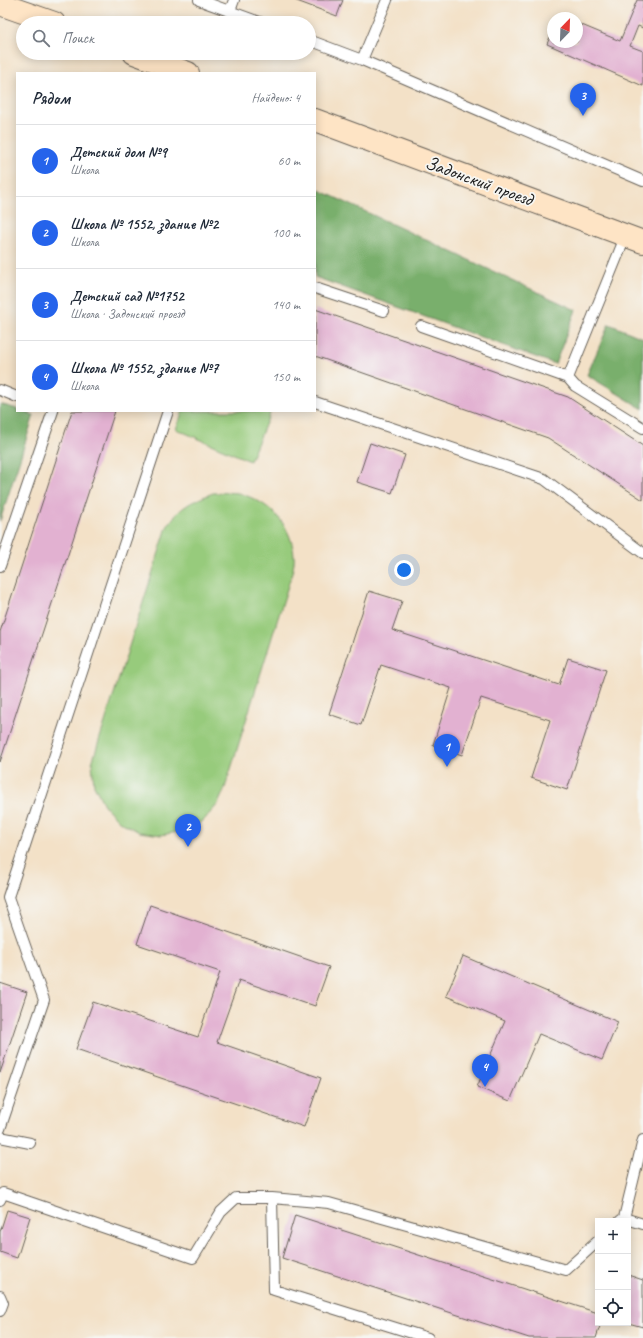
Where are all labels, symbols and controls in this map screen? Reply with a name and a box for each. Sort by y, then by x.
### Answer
north arrow [547,12,583,48]
search box [16,16,316,60]
icon: search [30,27,52,49]
text: Поиск [62,29,94,48]
pin: 3 [570,83,596,116]
text: Рядом [32,88,70,109]
text: Найдено: 4 [252,90,300,106]
text: Детский дом №9 [70,143,167,162]
street label: Задонский проезд [422,150,538,212]
text: 1 [42,153,48,169]
text: 60 m [278,153,300,169]
text: Школа [70,162,99,178]
text: Школа № 1552, здание №2 [70,215,218,234]
text: 2 [42,225,48,241]
text: 100 m [272,225,300,241]
text: Школа [70,234,99,250]
text: Детский сад №1752 [70,287,184,306]
text: 3 [42,297,48,313]
text: 140 m [272,297,300,313]
text: Школа · Задонский проезд [70,306,184,322]
text: Школа № 1552, здание №7 [70,359,218,378]
text: 4 [42,369,48,385]
text: 150 m [272,369,300,385]
text: Школа [70,378,99,394]
your location [394,560,414,580]
pin: 1 [434,734,460,767]
pin: 2 [175,814,201,847]
pin: 4 [472,1054,498,1087]
map controls [595,1218,631,1326]
button: + [595,1218,631,1254]
button: − [595,1254,631,1290]
button: locate [595,1290,631,1326]

